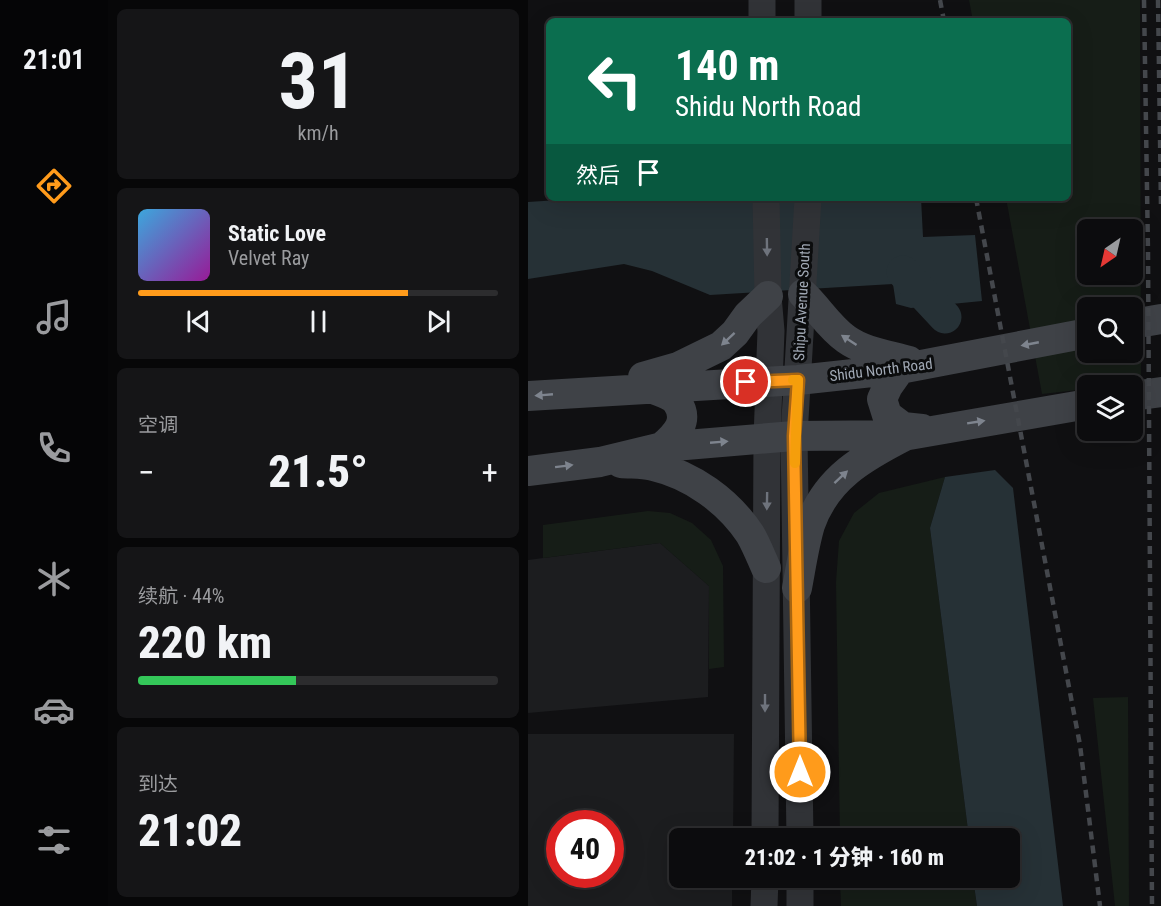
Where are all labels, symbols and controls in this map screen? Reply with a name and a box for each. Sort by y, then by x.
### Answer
text: 31 [279,36,357,127]
text: 140 m [675,41,780,90]
icon: left [576,42,654,120]
text: 21:01 [23,44,85,76]
text: Shidu North Road [675,91,861,123]
text: km/h [297,121,339,145]
icon: arrive [632,156,665,189]
text: 然后 [576,163,620,188]
icon: directions [33,165,75,207]
north arrow [1077,219,1143,285]
map controls [1077,219,1143,441]
text: Static Love [228,221,326,246]
one-way arrow [762,238,772,257]
street label: Shipu Avenue South [790,243,814,361]
text: Velvet Ray [228,246,309,270]
icon: music [33,296,75,338]
button: search [1077,297,1143,363]
icon: previous [182,305,215,338]
icon: pause [302,305,335,338]
icon: next [422,305,455,338]
one-way arrow [721,332,736,346]
one-way arrow [841,334,857,345]
one-way arrow [1020,340,1039,349]
street label: Shidu North Road [828,355,934,385]
pin [720,356,771,407]
icon: arrive [729,365,762,398]
button: layers [1077,375,1143,441]
one-way arrow [535,390,554,400]
text: 空调 [138,413,178,437]
one-way arrow [966,418,985,427]
icon: phone [33,427,75,469]
one-way arrow [710,437,729,447]
text: 21.5° [268,445,368,498]
text: − [138,453,155,492]
text: + [482,453,498,492]
one-way arrow [554,462,573,471]
one-way arrow [833,471,847,485]
one-way arrow [762,492,771,511]
icon: climate [33,558,75,600]
text: 续航 · 44% [138,584,224,608]
text: 220 km [138,616,272,669]
icon: car [33,689,75,731]
one-way arrow [760,693,770,712]
position arrow [768,740,832,804]
text: 到达 [138,772,178,796]
text: 21:02 [138,804,242,857]
speed limit sign: 40 [546,810,624,888]
icon: filters [33,819,75,861]
text: 21:02 · 1 分钟 · 160 m [745,845,944,870]

